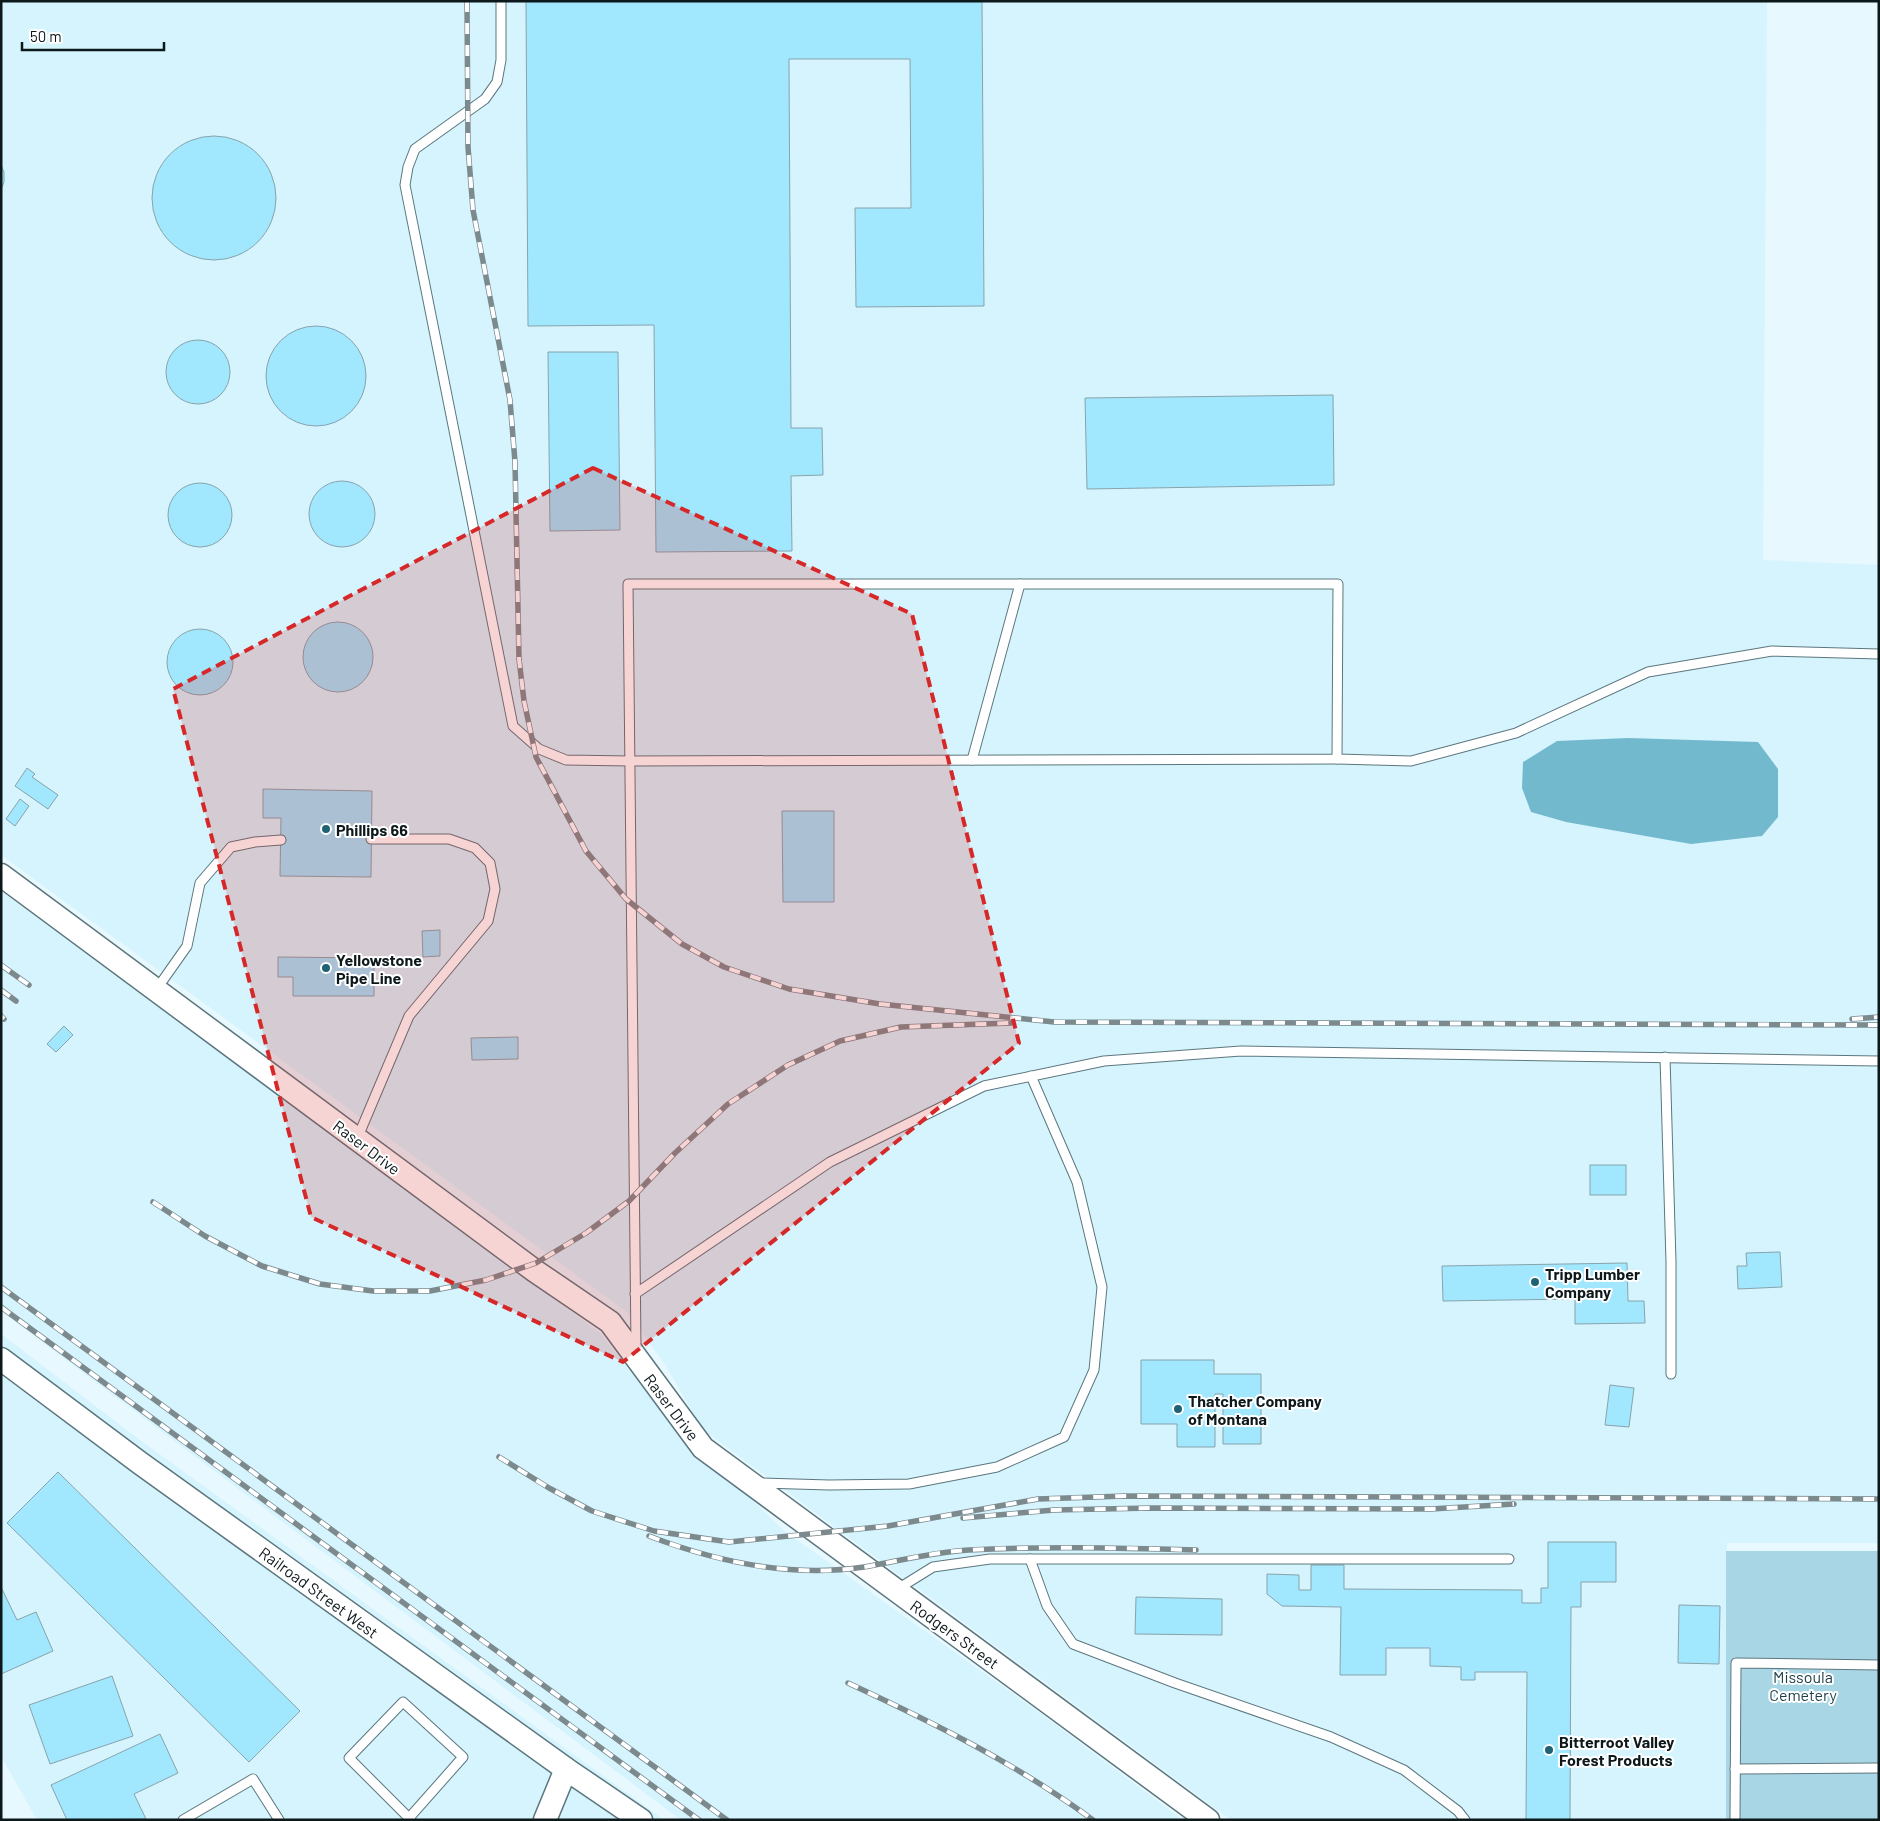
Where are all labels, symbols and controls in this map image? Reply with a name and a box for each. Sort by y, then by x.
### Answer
scale bar [22,20,165,52]
text: 50 m [30,27,62,45]
place label: Phillips 66 [336,820,408,839]
marker: Phillips 66 [320,823,332,835]
place label: Yellowstone Pipe Line [336,950,422,987]
marker: Yellowstone Pipe Line [320,962,332,974]
street label: Raser Drive [330,1116,404,1178]
place label: Tripp Lumber Company [1545,1264,1640,1301]
marker: Tripp Lumber Company [1529,1276,1541,1288]
street label: Raser Drive [641,1370,703,1444]
place label: Thatcher Company of Montana [1188,1391,1322,1428]
marker: Thatcher Company of Montana [1172,1403,1184,1415]
street label: Railroad Street West [256,1542,382,1642]
street label: Rodgers Street [907,1596,1003,1672]
park label: Missoula Cemetery [1769,1667,1837,1704]
place label: Bitterroot Valley Forest Products [1559,1732,1674,1769]
marker: Bitterroot Valley Forest Products [1543,1744,1555,1756]

